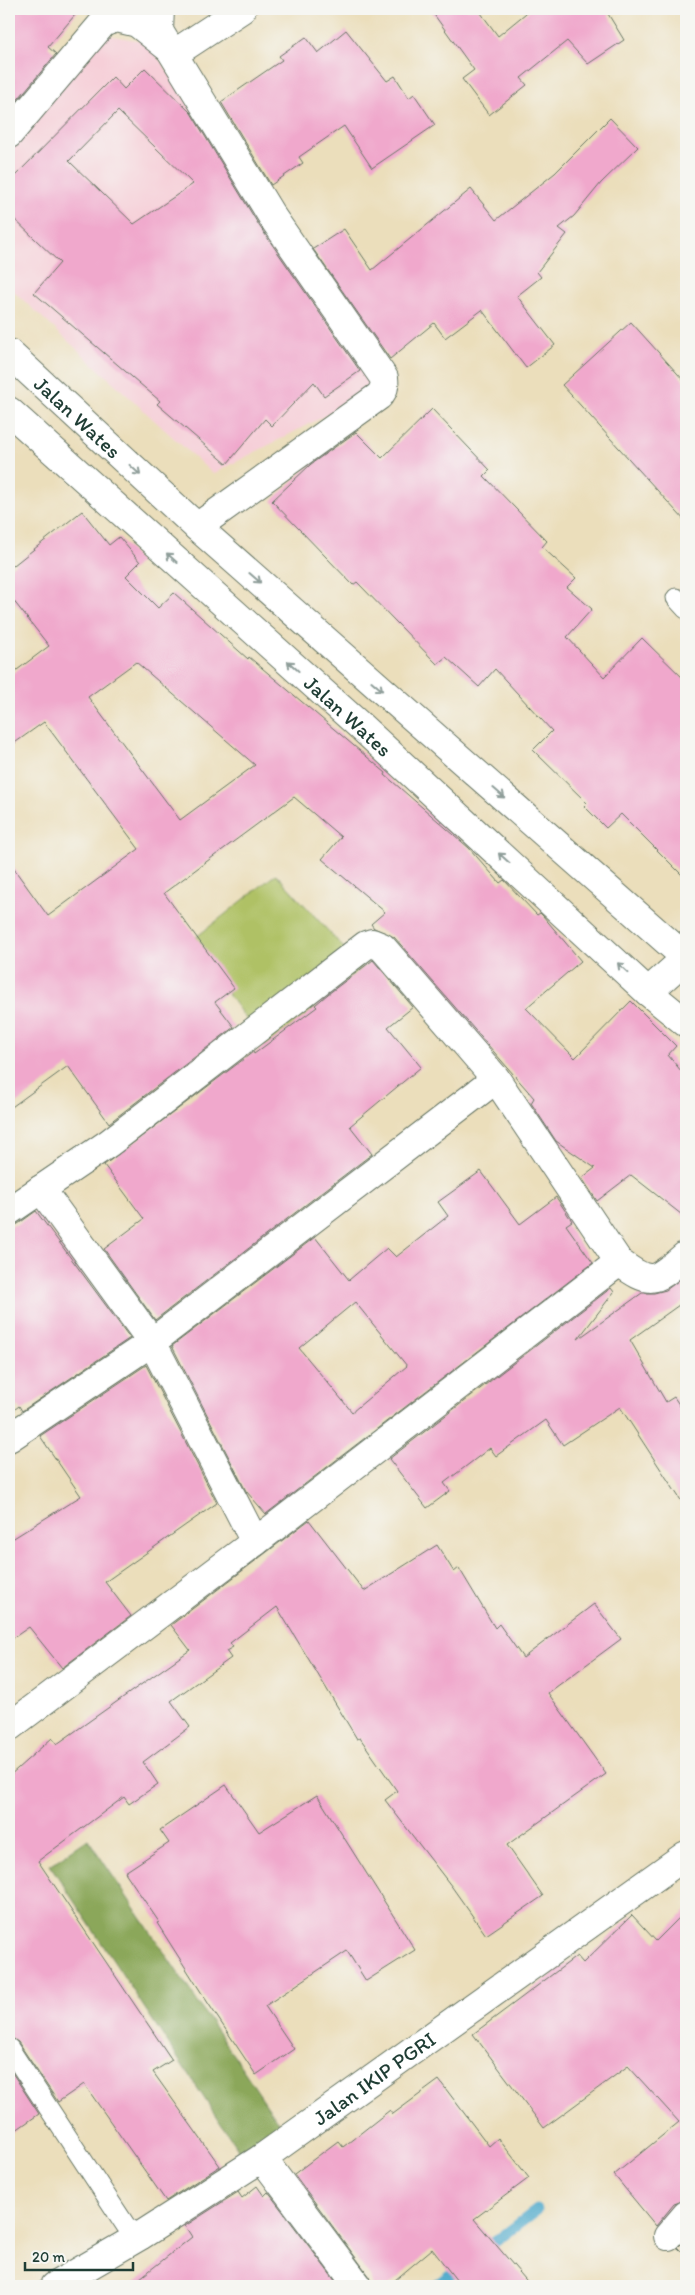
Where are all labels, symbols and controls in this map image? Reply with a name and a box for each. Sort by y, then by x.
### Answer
street label: Jalan Wates [29,371,127,463]
one-way arrow [128,464,141,475]
one-way arrow [165,552,178,564]
one-way arrow [249,573,262,584]
one-way arrow [286,660,299,672]
street label: Jalan Wates [299,670,397,762]
one-way arrow [371,680,384,691]
one-way arrow [493,787,506,799]
one-way arrow [497,852,510,864]
one-way arrow [617,962,630,974]
street label: Jalan IKIP PGRI [308,2026,440,2130]
scale bar [25,2240,132,2272]
text: 20 m [32,2248,66,2266]

